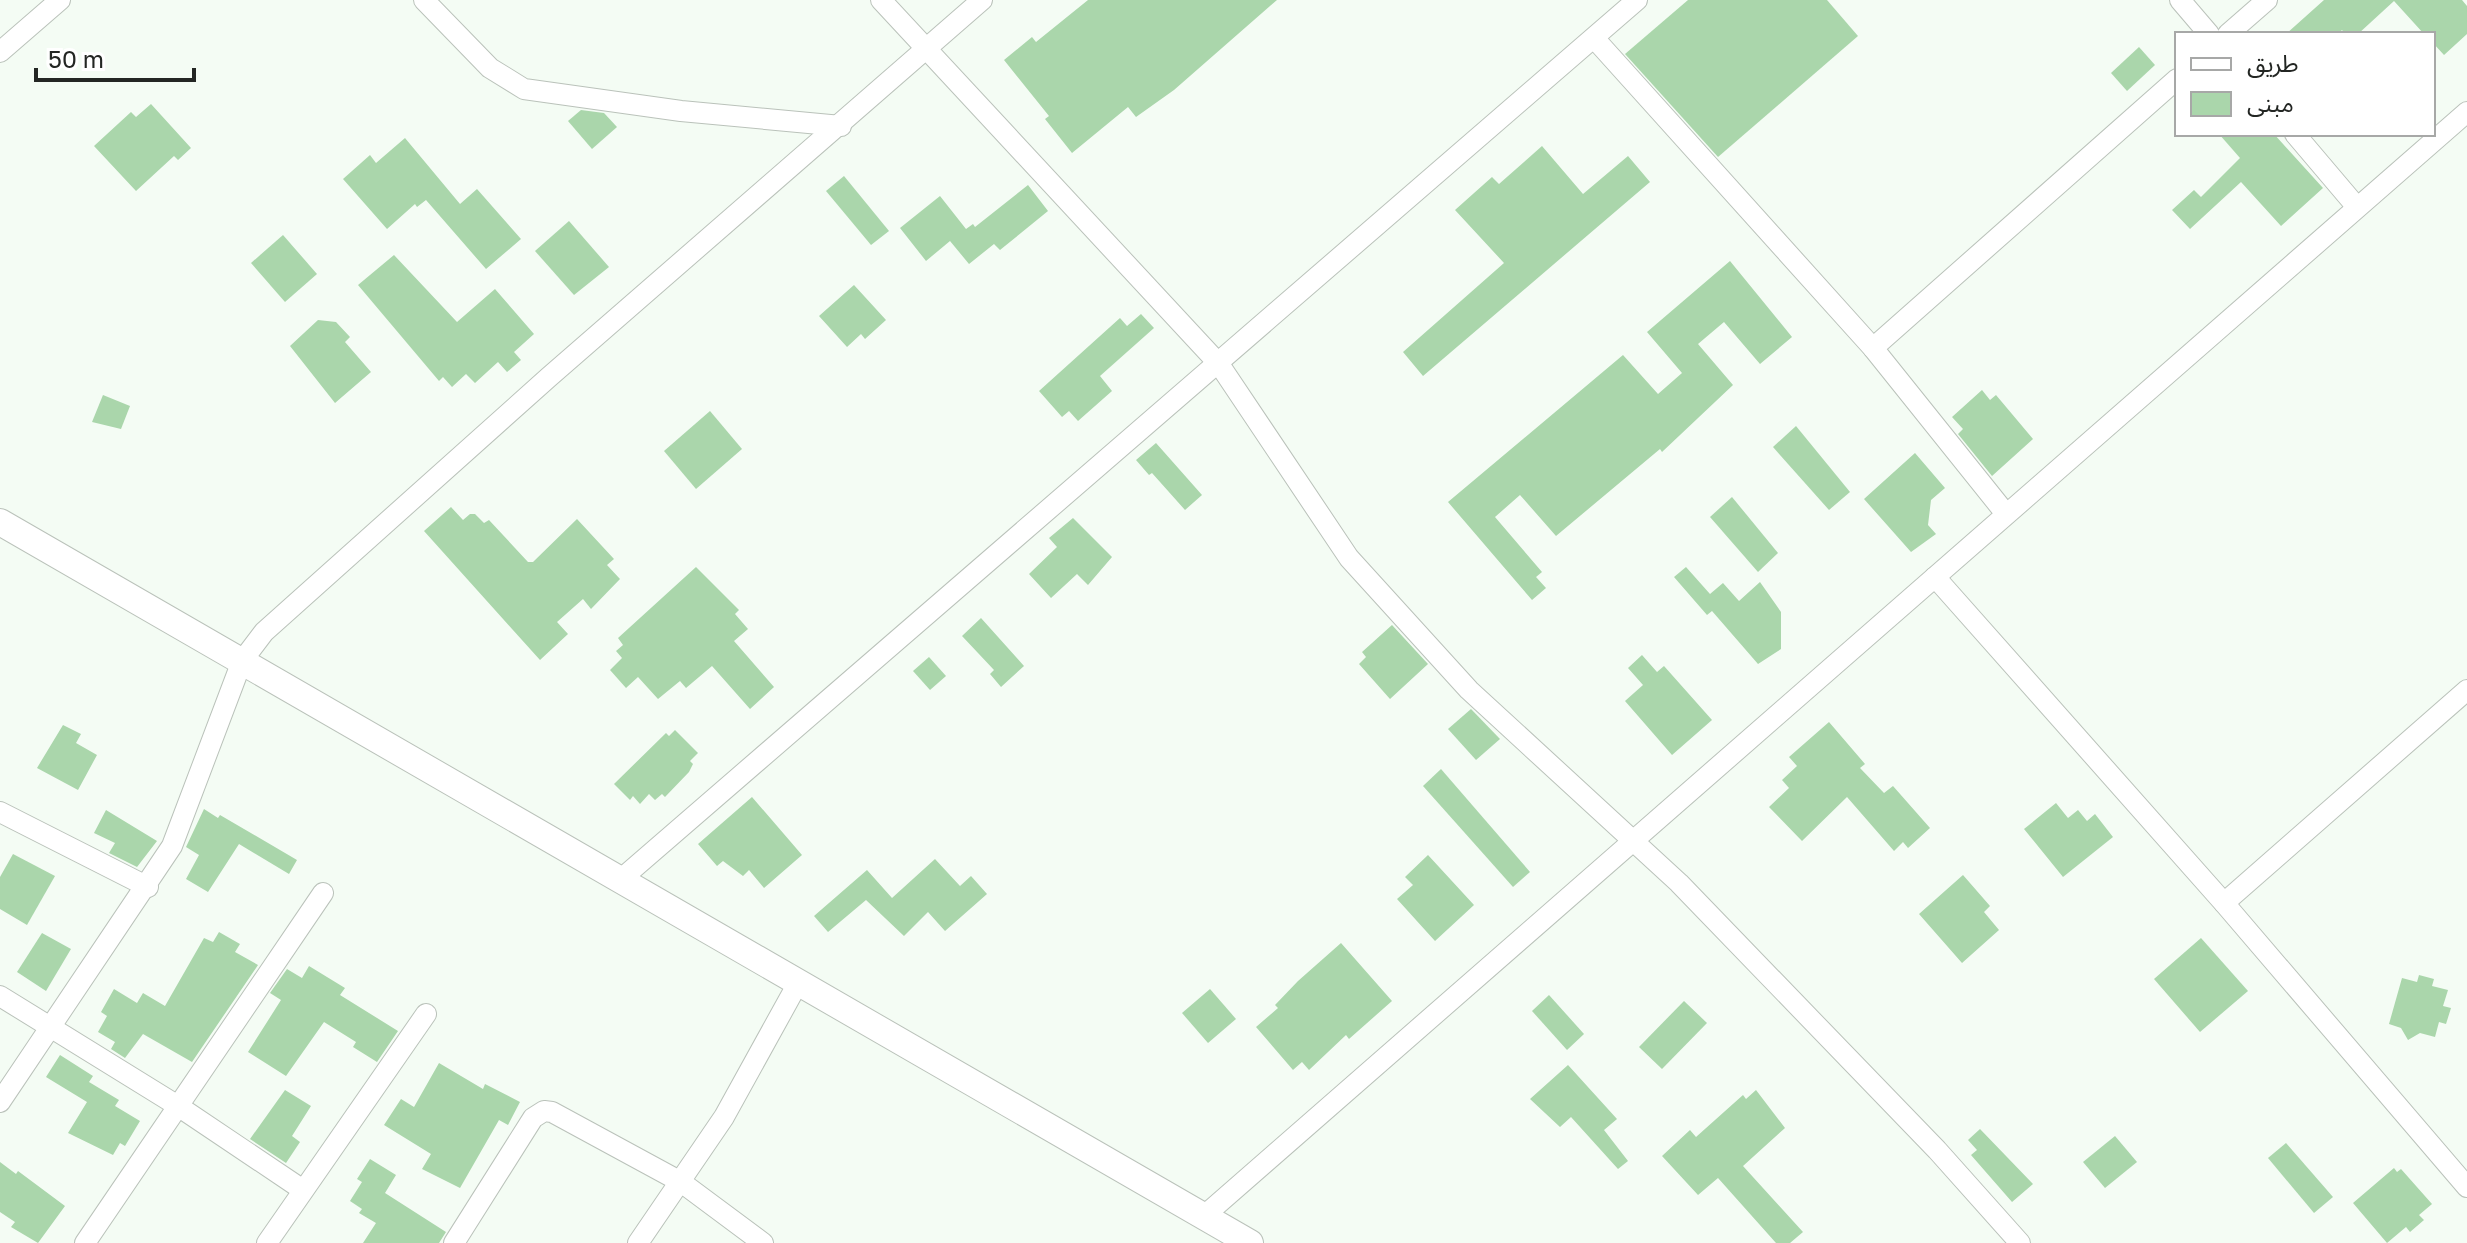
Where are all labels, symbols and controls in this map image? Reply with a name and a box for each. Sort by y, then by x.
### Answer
scale bar [36,32,194,82]
legend [2175,32,2435,136]
text: 50 m [48,44,104,73]
text: طريق [2247,48,2299,79]
text: مبنى [2247,88,2294,117]

